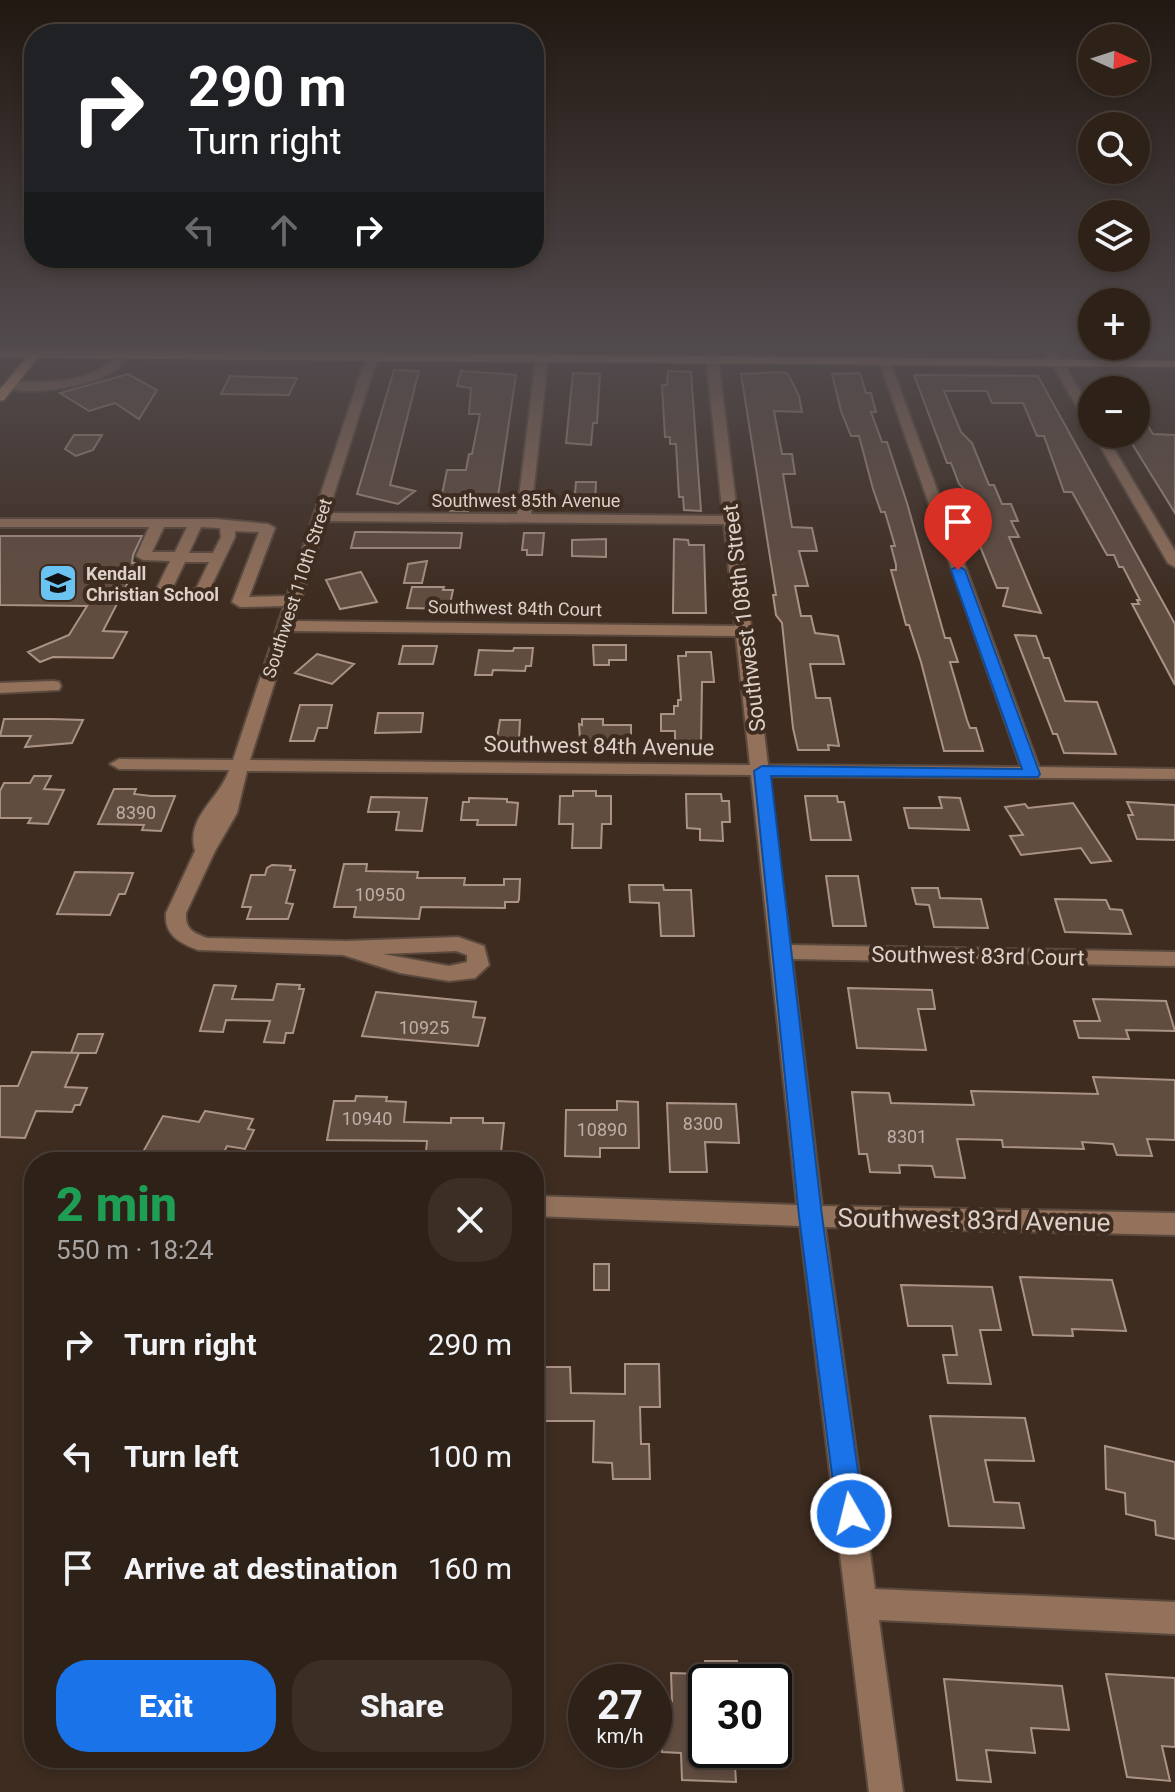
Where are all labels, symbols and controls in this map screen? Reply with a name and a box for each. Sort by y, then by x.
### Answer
north arrow [1078,24,1150,96]
map controls [1078,24,1150,448]
text: 290 m [188,54,347,120]
icon: right [56,56,160,160]
button: search [1078,112,1150,184]
text: Turn right [188,121,341,163]
button: layers [1078,200,1150,272]
icon: left [178,208,222,252]
icon: ahead [262,208,306,252]
icon: right [346,208,390,252]
button: + [1078,288,1150,360]
button: − [1078,376,1150,448]
pin [924,488,992,570]
street label: Southwest 85th Avenue [432,490,620,511]
street label: Southwest 110th Street [258,495,336,680]
icon: arrive [936,500,980,544]
street label: Southwest 108th Street [718,503,770,733]
school or university icon: Kendall Christian School [37,562,79,604]
place label: Kendall Christian School [86,563,219,605]
street label: Southwest 84th Court [428,596,602,620]
street label: Southwest 84th Avenue [483,731,715,761]
house number: 8390 [116,802,156,823]
house number: 10950 [355,884,405,905]
street label: Southwest 83rd Court [871,942,1085,970]
house number: 10925 [399,1017,449,1038]
house number: 10940 [342,1108,392,1129]
house number: 8300 [683,1113,723,1134]
house number: 10890 [577,1119,627,1140]
house number: 8301 [887,1126,927,1147]
text: 2 min [56,1176,177,1233]
button: close [428,1178,512,1262]
street label: Southwest 83rd Avenue [837,1203,1111,1237]
text: 550 m · 18:24 [56,1235,214,1265]
icon: right [56,1322,100,1366]
text: Turn right [124,1327,257,1362]
text: 290 m [428,1327,512,1362]
icon: left [56,1434,100,1478]
text: Turn left [124,1439,239,1474]
text: 100 m [428,1439,512,1474]
position arrow [809,1472,893,1556]
icon: arrive [56,1546,100,1590]
text: Arrive at destination [124,1551,398,1586]
text: 160 m [428,1551,512,1586]
button: Exit [56,1660,276,1752]
button: Share [292,1660,512,1752]
speed limit sign: 30 [688,1664,792,1768]
text: 27 [597,1682,643,1729]
text: km/h [597,1724,643,1748]

